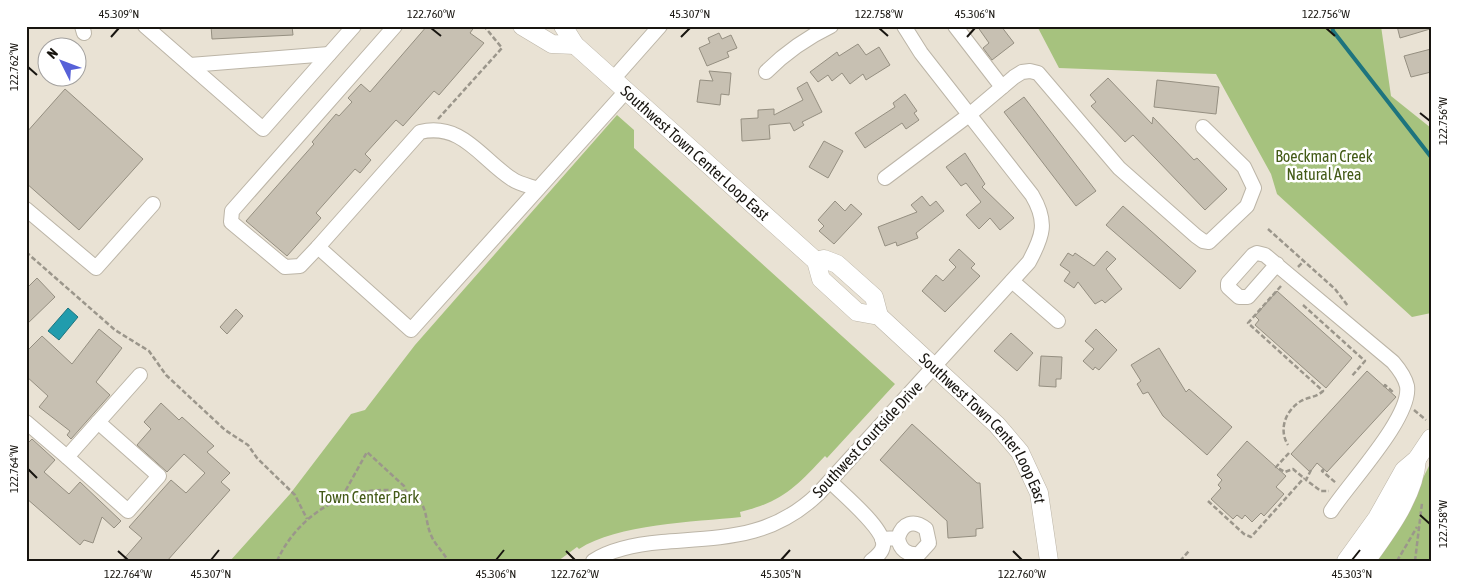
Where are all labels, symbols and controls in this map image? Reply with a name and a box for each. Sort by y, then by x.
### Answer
text: 45.309°N [99,7,139,21]
text: 122.760°W [407,7,455,21]
text: 45.307°N [670,7,710,21]
text: 122.758°W [855,7,903,21]
text: 45.306°N [955,7,995,21]
text: 122.756°W [1302,7,1350,21]
north arrow [38,38,88,88]
text: 122.762°W [7,43,21,91]
text: N [44,45,61,62]
street label: Southwest Town Center Loop East [617,82,773,224]
text: 122.756°W [1436,97,1450,145]
park label: Boeckman Creek Natural Area [1275,147,1373,183]
street label: Southwest Town Center Loop East [916,349,1049,505]
street label: Southwest Courtside Drive [808,377,926,501]
text: 122.764°W [7,445,21,493]
park label: Town Center Park [319,488,419,506]
text: 122.758°W [1436,500,1450,548]
text: 122.764°W [104,567,152,581]
text: 45.307°N [191,567,231,581]
text: 45.306°N [476,567,516,581]
text: 122.762°W [551,567,599,581]
text: 45.305°N [761,567,801,581]
text: 122.760°W [998,567,1046,581]
text: 45.303°N [1332,567,1372,581]

